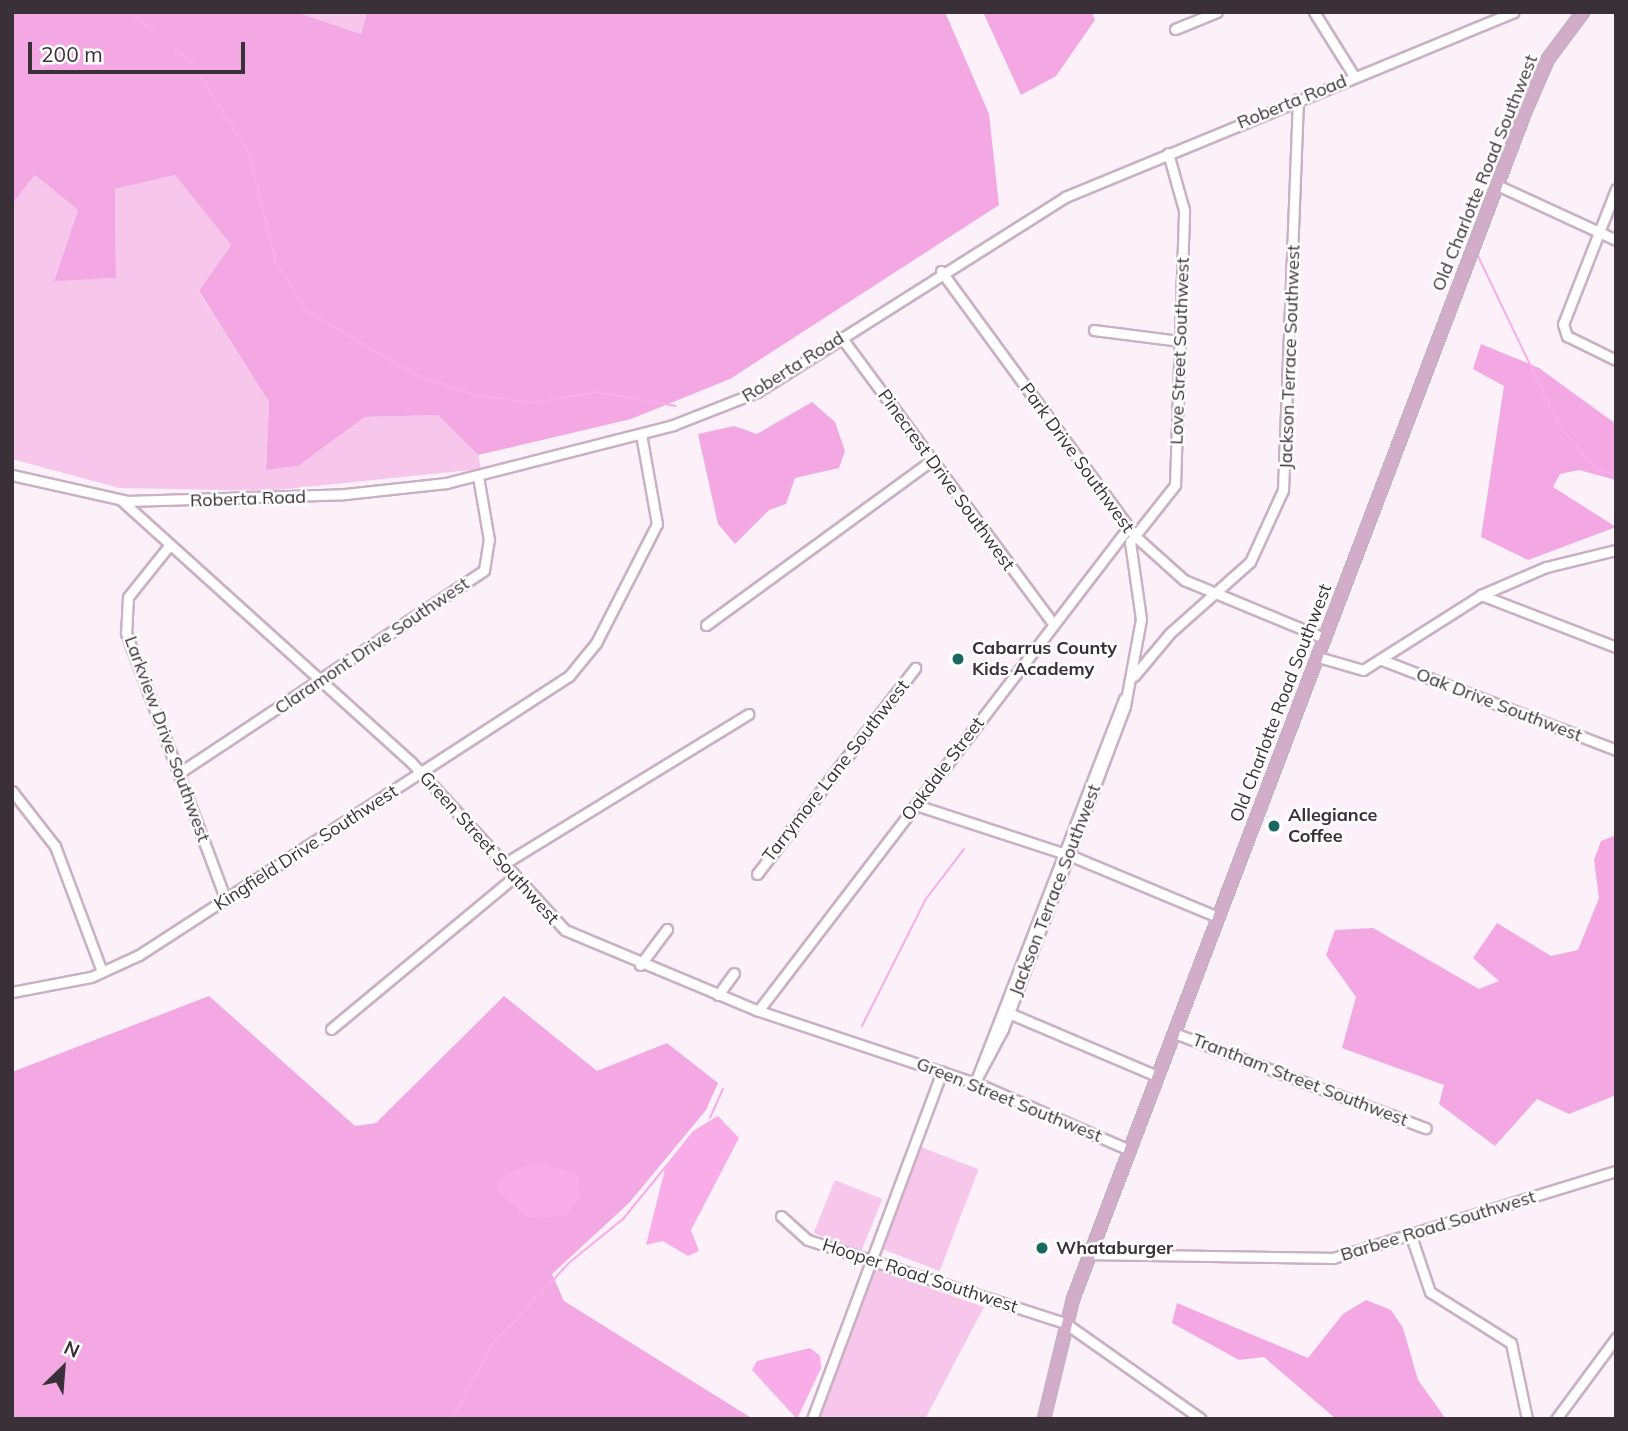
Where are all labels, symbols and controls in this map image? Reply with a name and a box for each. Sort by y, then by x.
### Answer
scale bar [32,28,248,72]
text: 200 m [41,41,103,67]
street label: Old Charlotte Road Southwest [1428,52,1542,294]
street label: Roberta Road [1234,70,1350,134]
street label: Jackson Terrace Southwest [1275,244,1305,470]
street label: Love Street Southwest [1166,257,1194,445]
street label: Roberta Road [738,327,848,407]
street label: Park Drive Southwest [1015,379,1139,537]
street label: Pinecrest Drive Southwest [873,385,1019,575]
street label: Roberta Road [190,486,306,512]
street label: Claramont Drive Southwest [271,573,473,719]
street label: Old Charlotte Road Southwest [1226,581,1336,825]
street label: Larkview Drive Southwest [120,633,214,845]
place label: Cabarrus County Kids Academy [972,638,1117,680]
marker: Cabarrus County Kids Academy [950,651,966,667]
street label: Oak Drive Southwest [1413,663,1585,747]
street label: Tarrymore Lane Southwest [758,676,914,866]
street label: Oakdale Street [897,713,989,825]
street label: Green Street Southwest [415,767,563,929]
street label: Kingfield Drive Southwest [210,781,402,915]
street label: Jackson Terrace Southwest [1005,781,1105,999]
place label: Allegiance Coffee [1288,805,1377,848]
marker: Allegiance Coffee [1266,818,1282,834]
street label: Trantham Street Southwest [1189,1029,1411,1131]
street label: Green Street Southwest [913,1053,1105,1147]
street label: Barbee Road Southwest [1338,1186,1538,1266]
street label: Hooper Road Southwest [820,1234,1020,1318]
place label: Whataburger [1056,1237,1173,1259]
marker: Whataburger [1034,1240,1050,1256]
north arrow [28,1333,98,1403]
text: N [60,1335,83,1363]

